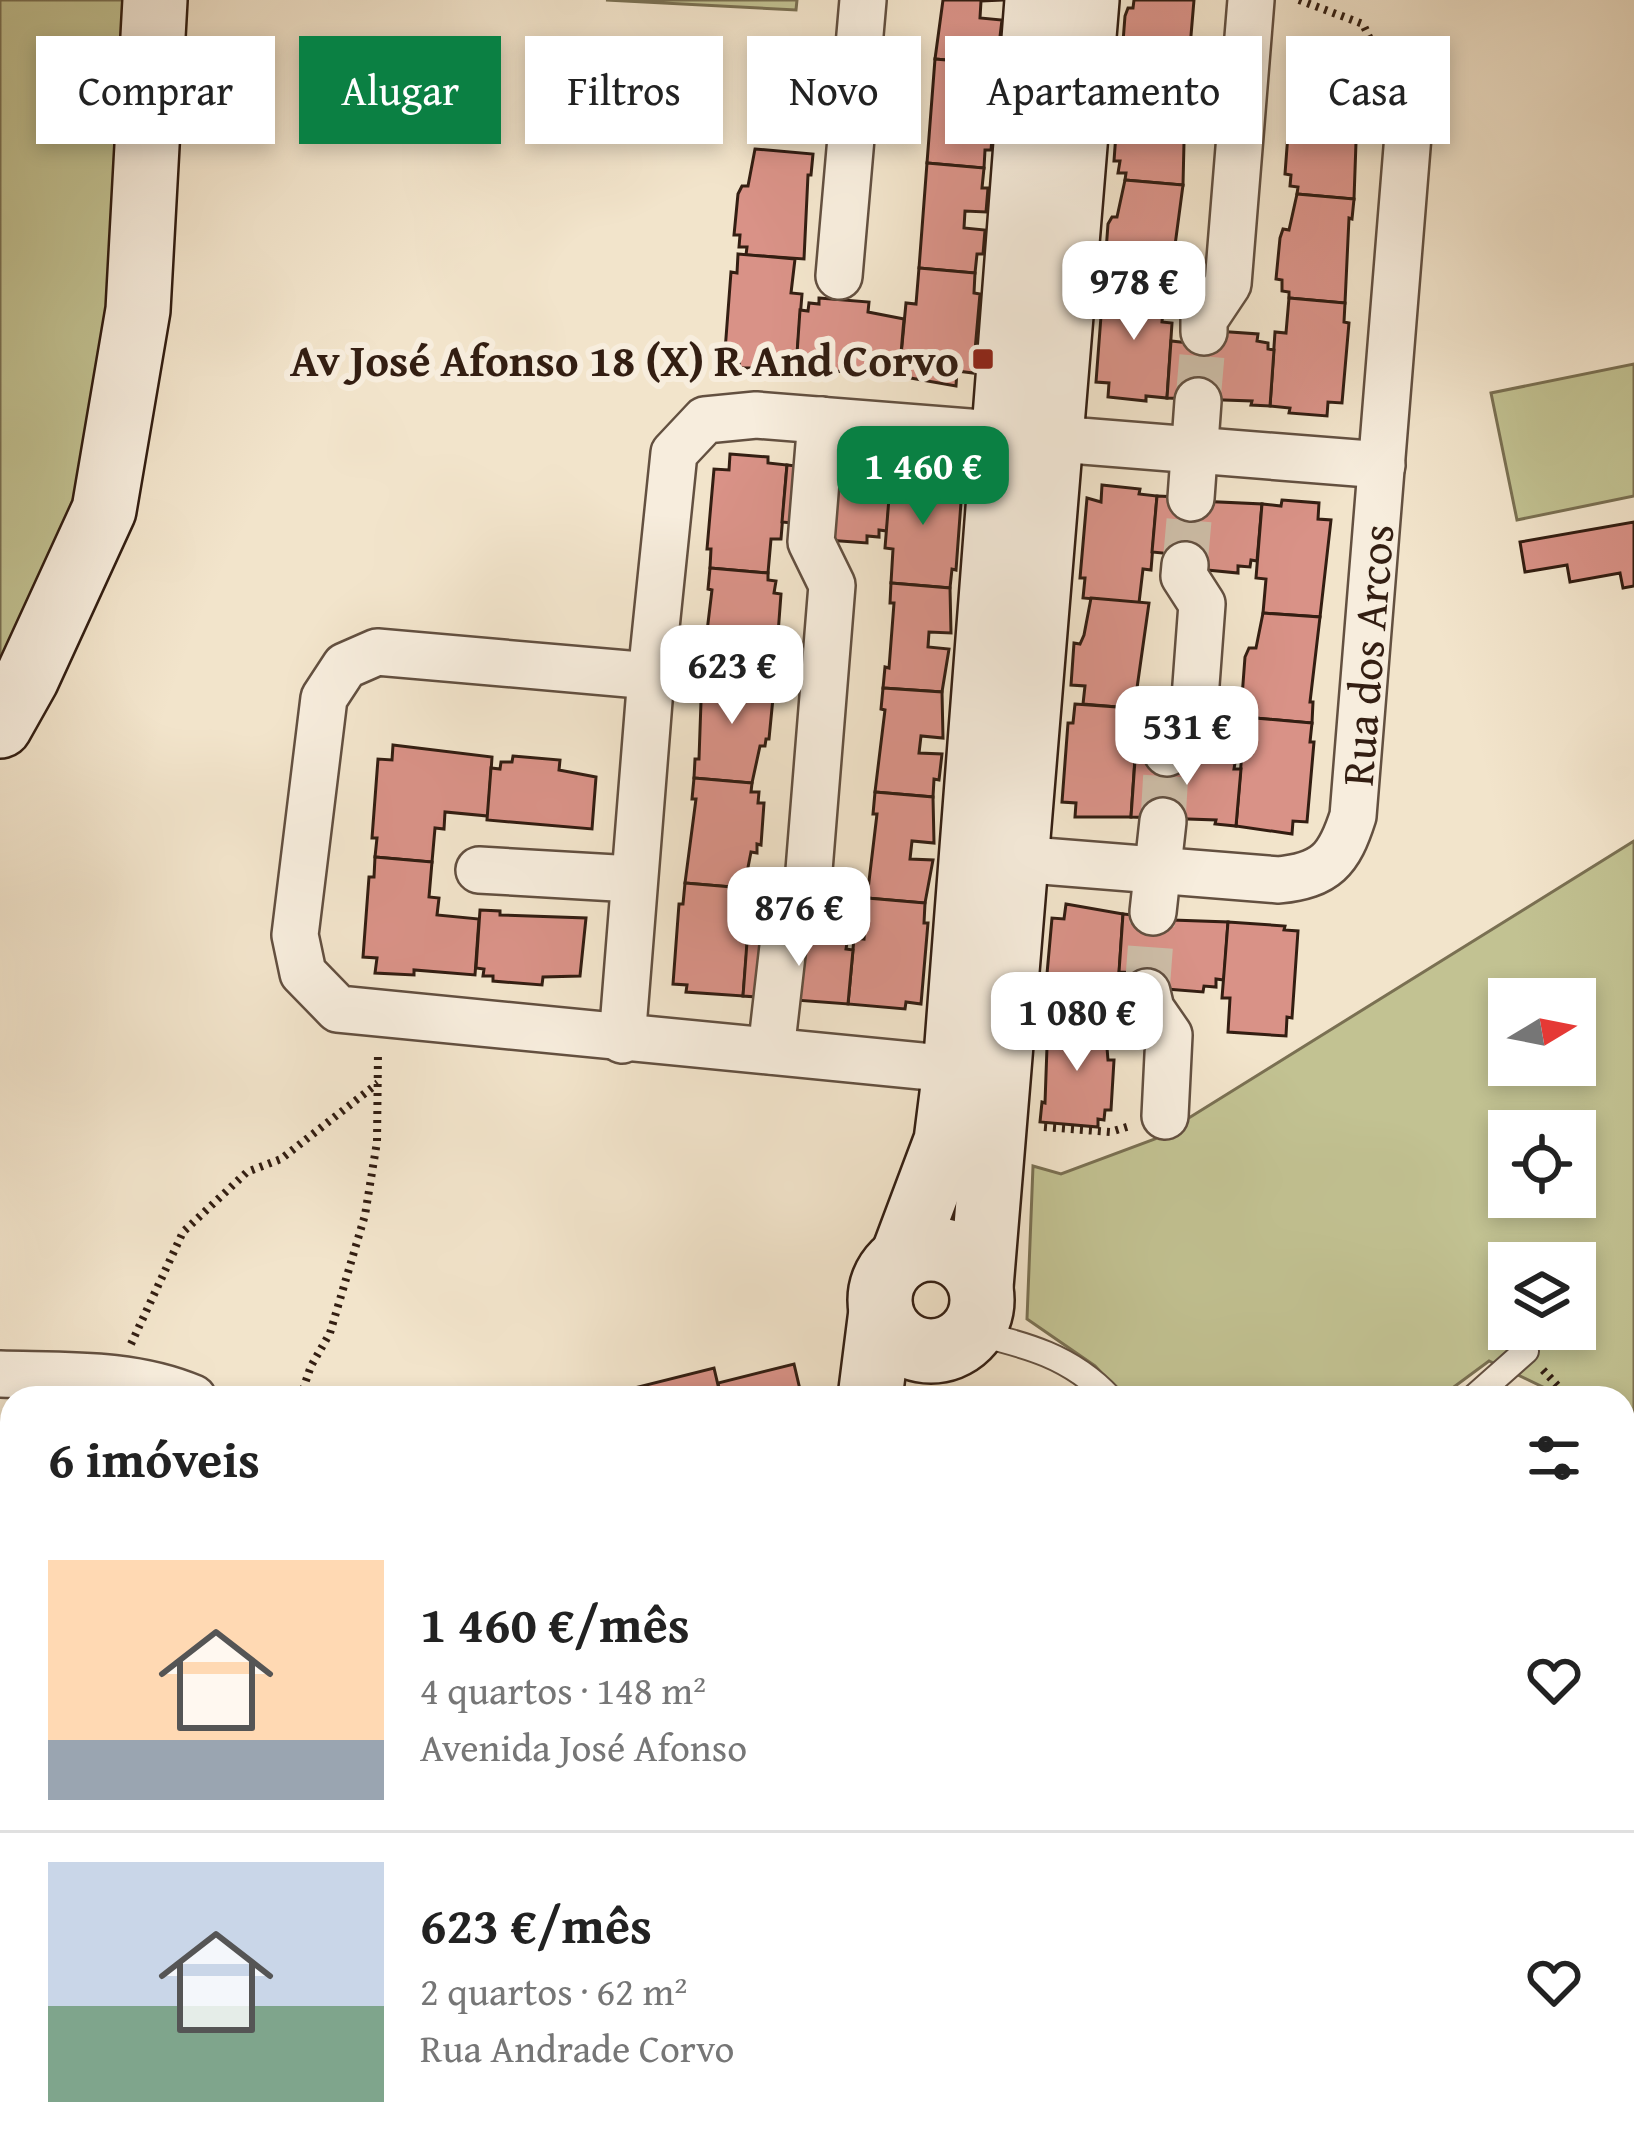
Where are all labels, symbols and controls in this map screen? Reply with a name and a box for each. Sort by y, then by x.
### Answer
chip: Comprar [36,36,275,144]
chip: Alugar [299,36,501,144]
chip: Filtros [525,36,723,144]
chip: Novo [747,36,921,144]
chip: Apartamento [945,36,1262,144]
chip: Casa [1286,36,1450,144]
pin: 978 € [1050,241,1218,343]
text: 978 € [1089,251,1179,308]
place label: Av José Afonso 18 (X) R And Corvo [290,327,959,392]
marker: Av José Afonso 18 (X) R And Corvo [970,346,996,372]
pin: 1 460 € [812,426,1034,528]
text: 1 460 € [864,436,982,493]
street label: Rua dos Arcos [1323,522,1409,788]
pin: 623 € [648,625,816,727]
text: 623 € [687,635,777,692]
pin: 531 € [1103,686,1271,788]
text: 531 € [1142,696,1232,753]
pin: 876 € [715,867,883,969]
text: 876 € [754,877,844,934]
pin: 1 080 € [966,972,1188,1074]
north arrow [1488,978,1596,1086]
map controls [1488,978,1596,1350]
text: 1 080 € [1018,982,1136,1039]
button: locate [1488,1110,1596,1218]
button: layers [1488,1242,1596,1350]
text: 6 imóveis [48,1421,260,1496]
icon: filters [1521,1425,1587,1491]
text: 1 460 €/mês [420,1586,690,1661]
icon: home [144,1608,288,1752]
icon: heart [1521,1647,1587,1713]
text: 4 quartos · 148 m² [420,1661,706,1718]
text: Avenida José Afonso [420,1718,747,1775]
text: 623 €/mês [420,1887,652,1962]
icon: home [144,1910,288,2054]
icon: heart [1521,1949,1587,2015]
text: 2 quartos · 62 m² [420,1962,687,2019]
text: Rua Andrade Corvo [420,2019,734,2076]

